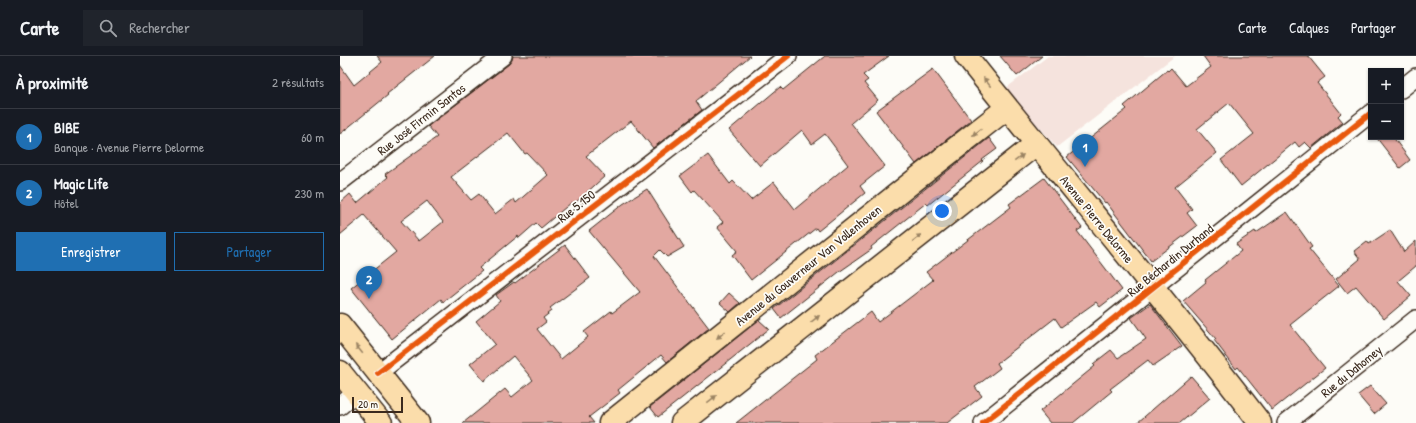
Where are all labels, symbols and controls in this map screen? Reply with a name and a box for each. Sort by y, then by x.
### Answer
search box [83,10,363,46]
text: Carte [20,15,59,41]
icon: search [97,17,119,39]
text: Rechercher [129,17,190,38]
text: Carte [1238,18,1267,37]
text: Calques [1289,18,1329,37]
text: Partager [1351,18,1396,37]
map controls [1368,68,1404,140]
button: + [1368,68,1404,104]
text: À proximité [16,71,88,94]
text: 2 résultats [272,73,324,91]
one-way arrow [982,77,991,88]
street label: Rue José Firmin Santos [373,79,469,159]
button: − [1368,104,1404,140]
text: BIBE [54,117,79,138]
text: 1 [27,128,31,146]
text: 60 m [301,128,324,146]
one-way arrow [971,128,982,137]
pin: 1 [1072,134,1098,167]
text: Banque · Avenue Pierre Delorme [54,138,204,156]
one-way arrow [1013,153,1024,162]
street label: Avenue Pierre Delorme [1056,172,1138,266]
text: Magic Life [54,173,108,194]
text: 2 [26,184,32,202]
text: 230 m [294,184,324,202]
street label: Rue 5.150 [553,185,599,227]
text: Hôtel [54,194,78,212]
street label: Avenue du Gouverneur Van Vollenhoven [731,200,885,330]
your location [932,201,952,221]
street label: Rue Béchardin Durhand [1123,220,1217,300]
button: Enregistrer [16,232,166,271]
button: Partager [174,232,324,271]
one-way arrow [911,234,922,243]
pin: 2 [356,266,382,299]
one-way arrow [809,314,820,323]
one-way arrow [716,330,727,339]
street label: Rue du Dahomey [1317,340,1386,401]
one-way arrow [355,343,364,354]
scale bar [352,395,403,414]
one-way arrow [707,395,718,403]
text: 20 m [358,397,378,411]

